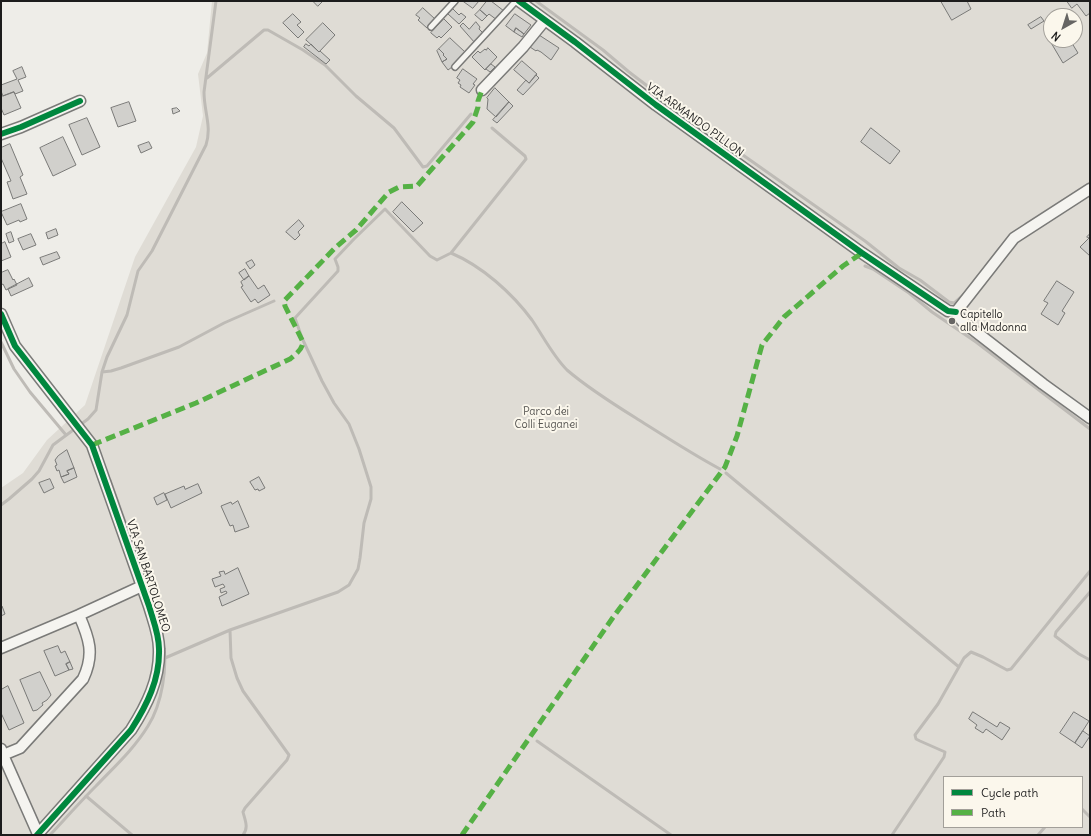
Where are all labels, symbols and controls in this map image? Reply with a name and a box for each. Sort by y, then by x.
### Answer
north arrow [1043,8,1083,48]
text: N [1049,29,1063,44]
street label: VIA ARMANDO PILLON [644,80,746,160]
place label: Capitello alla Madonna [960,308,1027,334]
marker: Capitello alla Madonna [947,316,957,326]
park label: Parco dei Colli Euganei [514,405,578,431]
street label: VIA SAN BARTOLOMEO [124,518,172,634]
legend [943,776,1083,828]
text: Cycle path [981,785,1038,800]
text: Path [981,805,1006,820]

